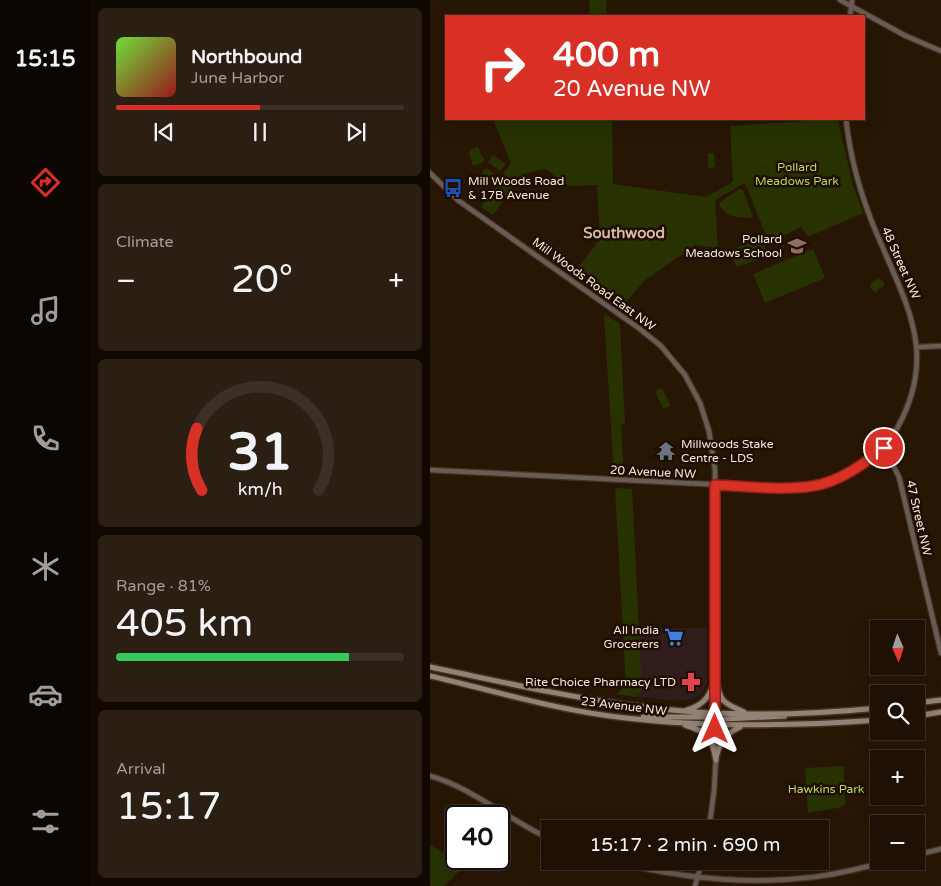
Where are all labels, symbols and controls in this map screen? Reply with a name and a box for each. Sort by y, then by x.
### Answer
text: 400 m [553,34,660,76]
icon: right [470,35,535,100]
text: 15:15 [15,46,75,72]
text: Northbound [191,46,302,68]
text: June Harbor [191,68,284,88]
text: 20 Avenue NW [553,76,711,102]
icon: previous [150,118,178,146]
icon: pause [246,118,274,146]
icon: next [342,118,370,146]
park label: Pollard Meadows Park [755,160,839,188]
icon: directions [28,165,63,200]
place label: Mill Woods Road & 17B Avenue [468,174,564,202]
bus stop icon: Mill Woods Road & 17B Avenue [442,177,464,199]
district label: Southwood [583,224,665,242]
street label: 48 Street NW [879,225,923,301]
text: Climate [116,232,174,252]
place label: Pollard Meadows School [685,232,782,260]
street label: Mill Woods Road East NW [530,235,658,333]
school or university icon: Pollard Meadows School [786,235,808,257]
text: 20° [231,257,293,303]
text: − [116,264,136,298]
text: + [388,264,404,298]
icon: music [28,293,63,328]
icon: phone [28,421,63,456]
text: 31 [227,421,293,484]
pin [863,427,905,469]
icon: arrive [870,434,898,462]
place label: Millwoods Stake Centre - LDS [681,437,774,465]
temple icon: Millwoods Stake Centre - LDS [655,440,677,462]
street label: 20 Avenue NW [610,463,696,481]
text: km/h [238,479,282,500]
street label: 47 Street NW [903,479,935,557]
icon: climate [28,549,63,584]
text: Range · 81% [116,576,211,596]
text: 405 km [116,601,253,647]
north arrow [870,620,925,675]
map controls [870,620,925,870]
place label: All India Grocerers [603,623,659,651]
supermarket icon: All India Grocerers [663,626,685,648]
pharmacy icon: Rite Choice Pharmacy LTD [680,671,702,693]
place label: Rite Choice Pharmacy LTD [525,675,676,689]
icon: car [28,677,63,712]
button: search [870,685,925,740]
street label: 23 Avenue NW [580,694,668,718]
position arrow [688,702,740,754]
button: + [870,750,925,805]
text: Arrival [116,759,165,779]
park label: Hawkins Park [788,782,865,796]
text: 15:17 [116,784,221,830]
icon: filters [28,804,63,839]
speed limit sign: 40 [445,805,510,870]
button: − [870,815,925,870]
text: 15:17 · 2 min · 690 m [589,834,781,856]

